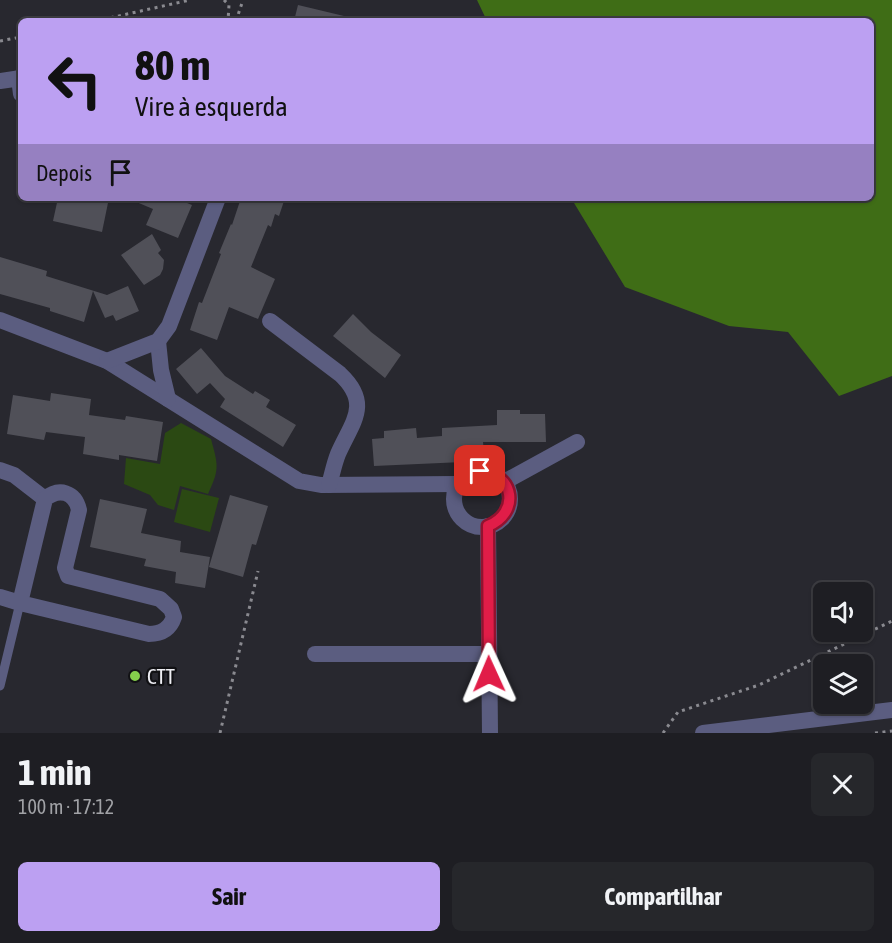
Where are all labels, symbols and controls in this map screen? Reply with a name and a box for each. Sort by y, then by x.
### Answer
text: 80 m [135,41,210,89]
icon: left [36,42,114,120]
text: Vire à esquerda [135,91,288,122]
icon: arrive [104,156,137,189]
text: Depois [36,160,92,186]
pin [454,445,505,496]
icon: arrive [463,454,496,487]
map controls [813,582,873,714]
button: sound [813,582,873,642]
position arrow [457,642,521,706]
button: layers [813,654,873,714]
place label: CTT [147,664,175,688]
marker: CTT [128,669,142,683]
text: 1 min [18,751,92,793]
button: close [811,753,874,816]
text: 100 m · 17:12 [18,795,114,818]
button: Sair [18,862,440,931]
button: Compartilhar [452,862,874,931]

